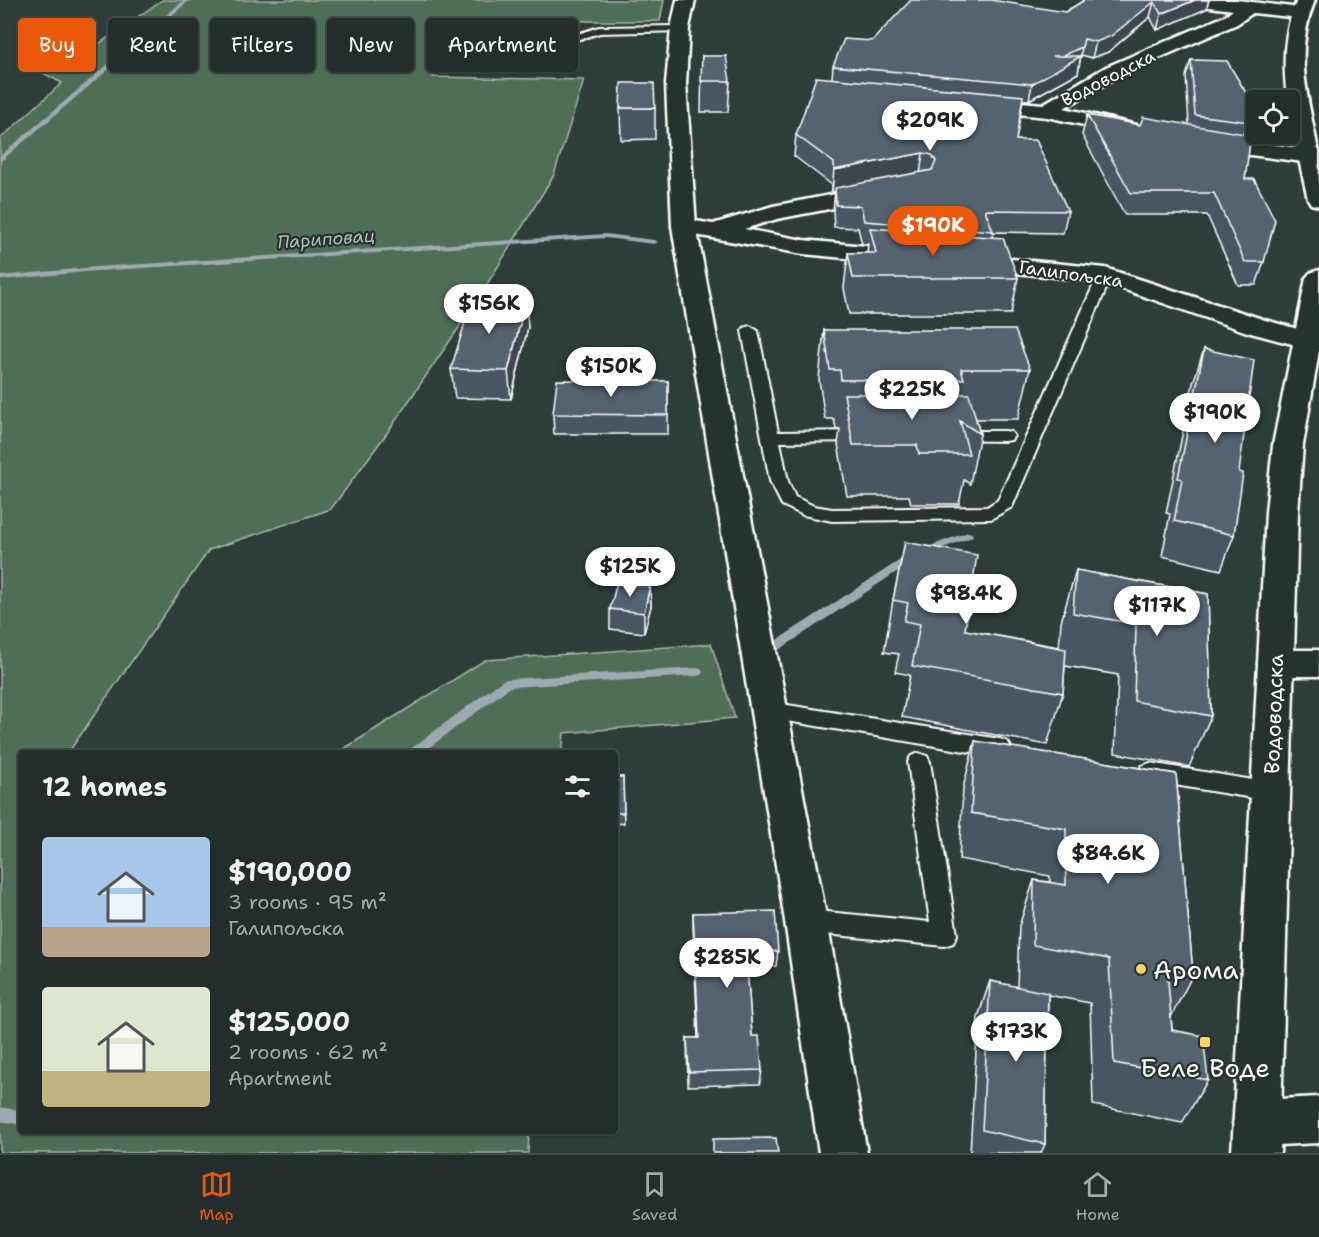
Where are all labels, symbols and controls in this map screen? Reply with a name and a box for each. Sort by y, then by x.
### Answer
chip: Buy [18,18,96,72]
chip: Rent [108,18,198,72]
chip: Filters [210,18,315,72]
chip: New [327,18,414,72]
chip: Apartment [426,18,578,72]
street label: Водоводска [1057,44,1159,112]
map controls [1246,90,1300,144]
button: locate [1246,90,1300,144]
pin: $209K [888,101,972,152]
text: $209K [896,107,964,133]
pin: $190K [891,206,975,257]
text: $190K [901,212,965,238]
water label: Париповац [276,224,376,254]
street label: Галипољска [1018,255,1124,293]
pin: $156K [447,284,531,335]
text: $156K [458,290,520,316]
pin: $150K [569,347,653,398]
text: $150K [580,353,642,379]
pin: $225K [870,370,954,421]
text: $225K [878,376,946,402]
pin: $190K [1173,393,1257,444]
text: $190K [1183,399,1247,425]
pin: $125K [588,547,672,598]
text: $125K [599,553,661,579]
pin: $98.4K [917,574,1015,625]
text: $98.4K [930,580,1002,606]
pin: $117K [1115,586,1199,637]
text: $117K [1128,592,1186,618]
street label: Водоводска [1258,654,1290,774]
text: 12 homes [42,769,167,804]
icon: filters [561,770,594,803]
pin: $84.6K [1059,834,1157,885]
text: $84.6K [1071,840,1145,866]
text: $190,000 [228,854,352,889]
icon: home [90,861,162,933]
text: 3 rooms · 95 m² [228,889,387,915]
text: Галипољска [228,915,344,941]
pin: $285K [685,938,769,989]
text: $285K [693,944,761,970]
place label: Арома [1153,952,1239,987]
marker: Арома [1134,962,1148,976]
text: $125,000 [228,1004,350,1039]
icon: home [90,1011,162,1083]
pin: $173K [974,1012,1058,1063]
text: $173K [985,1018,1047,1044]
marker: Беле Воде [1198,1035,1212,1049]
text: 2 rooms · 62 m² [228,1039,388,1065]
place label: Беле Воде [1140,1050,1270,1085]
text: Apartment [228,1065,332,1091]
tab: Map [199,1168,233,1225]
tab: Saved [632,1168,677,1225]
tab: Home [1076,1168,1120,1225]

